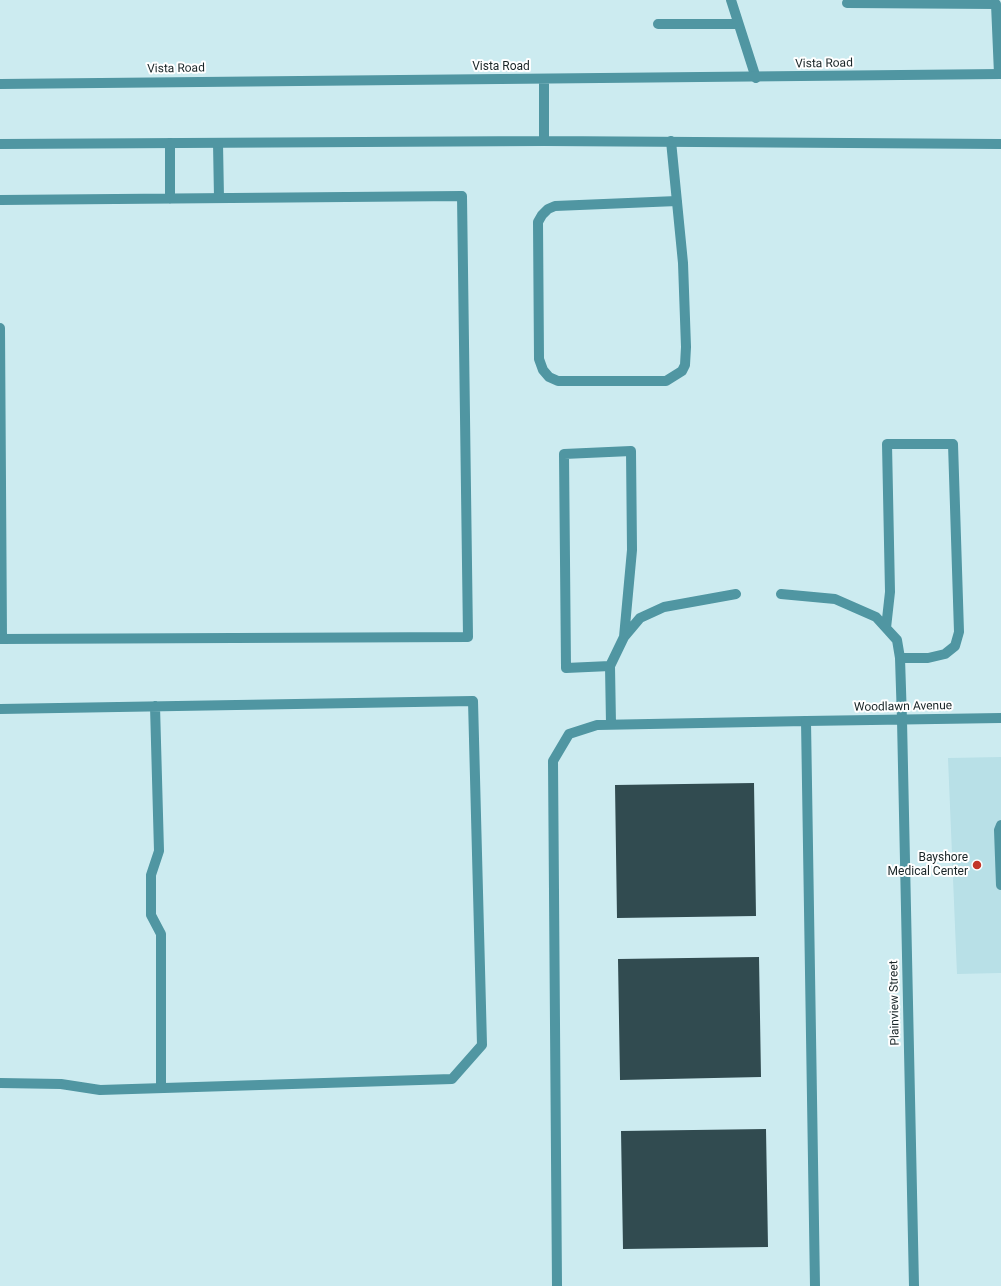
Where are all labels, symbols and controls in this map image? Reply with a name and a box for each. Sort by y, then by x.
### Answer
street label: Vista Road [795,56,853,72]
street label: Vista Road [472,60,530,74]
street label: Vista Road [147,61,205,77]
street label: Woodlawn Avenue [854,699,952,715]
place label: Bayshore Medical Center [888,851,968,879]
marker: Bayshore Medical Center [971,859,983,871]
street label: Plainview Street [887,960,903,1046]

